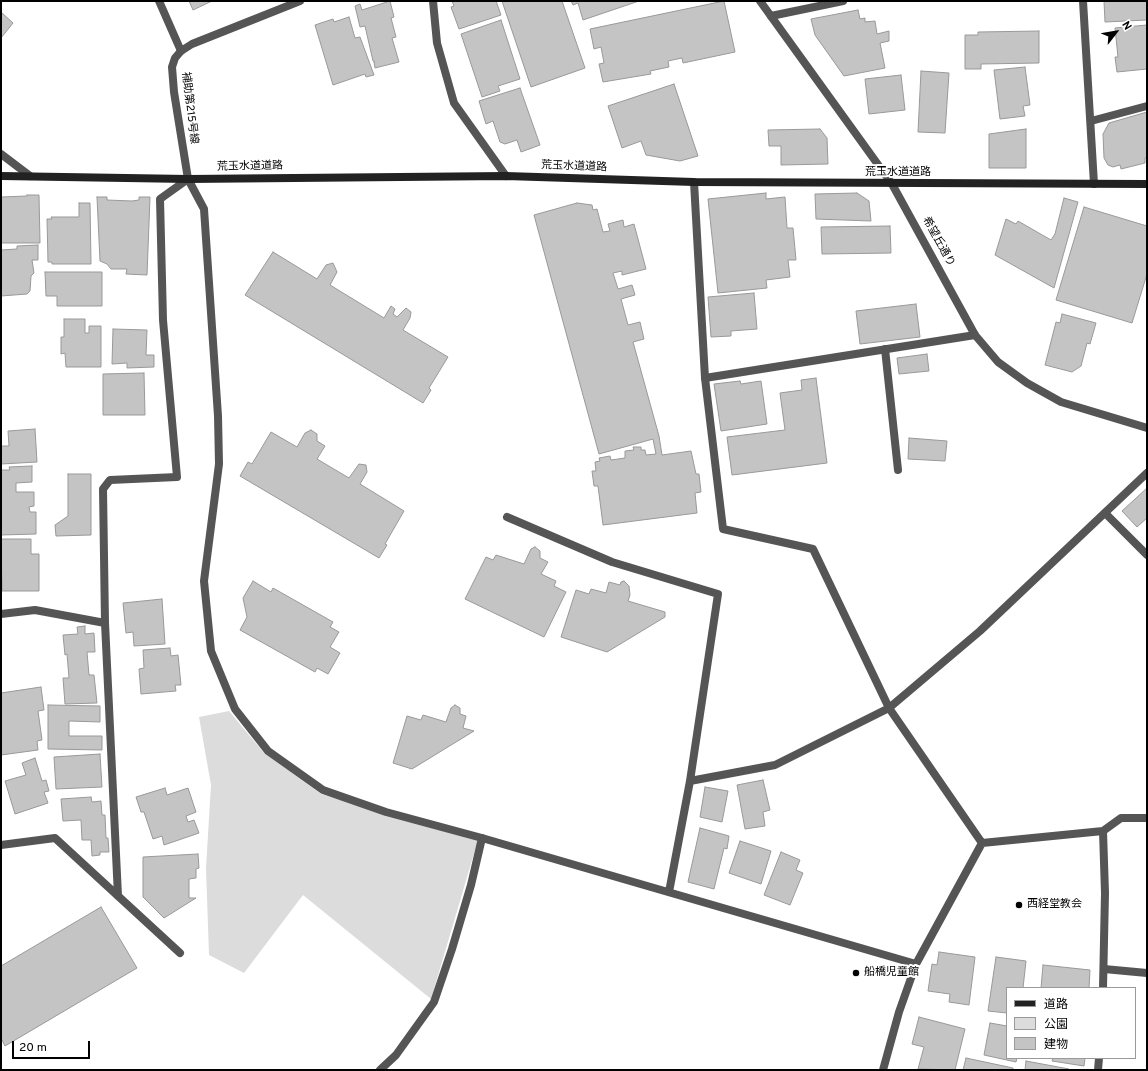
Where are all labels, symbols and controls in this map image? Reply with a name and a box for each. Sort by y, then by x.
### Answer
north arrow [1096,12,1136,52]
text: N [1118,19,1134,33]
street label: 補助第215号線 [178,71,200,145]
street label: 荒玉水道道路 [541,159,607,175]
street label: 荒玉水道道路 [217,160,283,174]
street label: 荒玉水道道路 [865,166,931,180]
street label: 希望丘通り [919,215,957,269]
place label: 西経堂教会 [1027,898,1082,912]
marker: 西経堂教会 [1014,900,1024,910]
place label: 船橋児童館 [864,966,919,980]
marker: 船橋児童館 [851,968,861,978]
legend [1006,987,1136,1059]
text: 道路 [1044,997,1068,1013]
text: 公園 [1044,1017,1068,1033]
scale bar [14,1033,92,1059]
text: 建物 [1044,1037,1068,1053]
text: 20 m [19,1040,47,1056]

